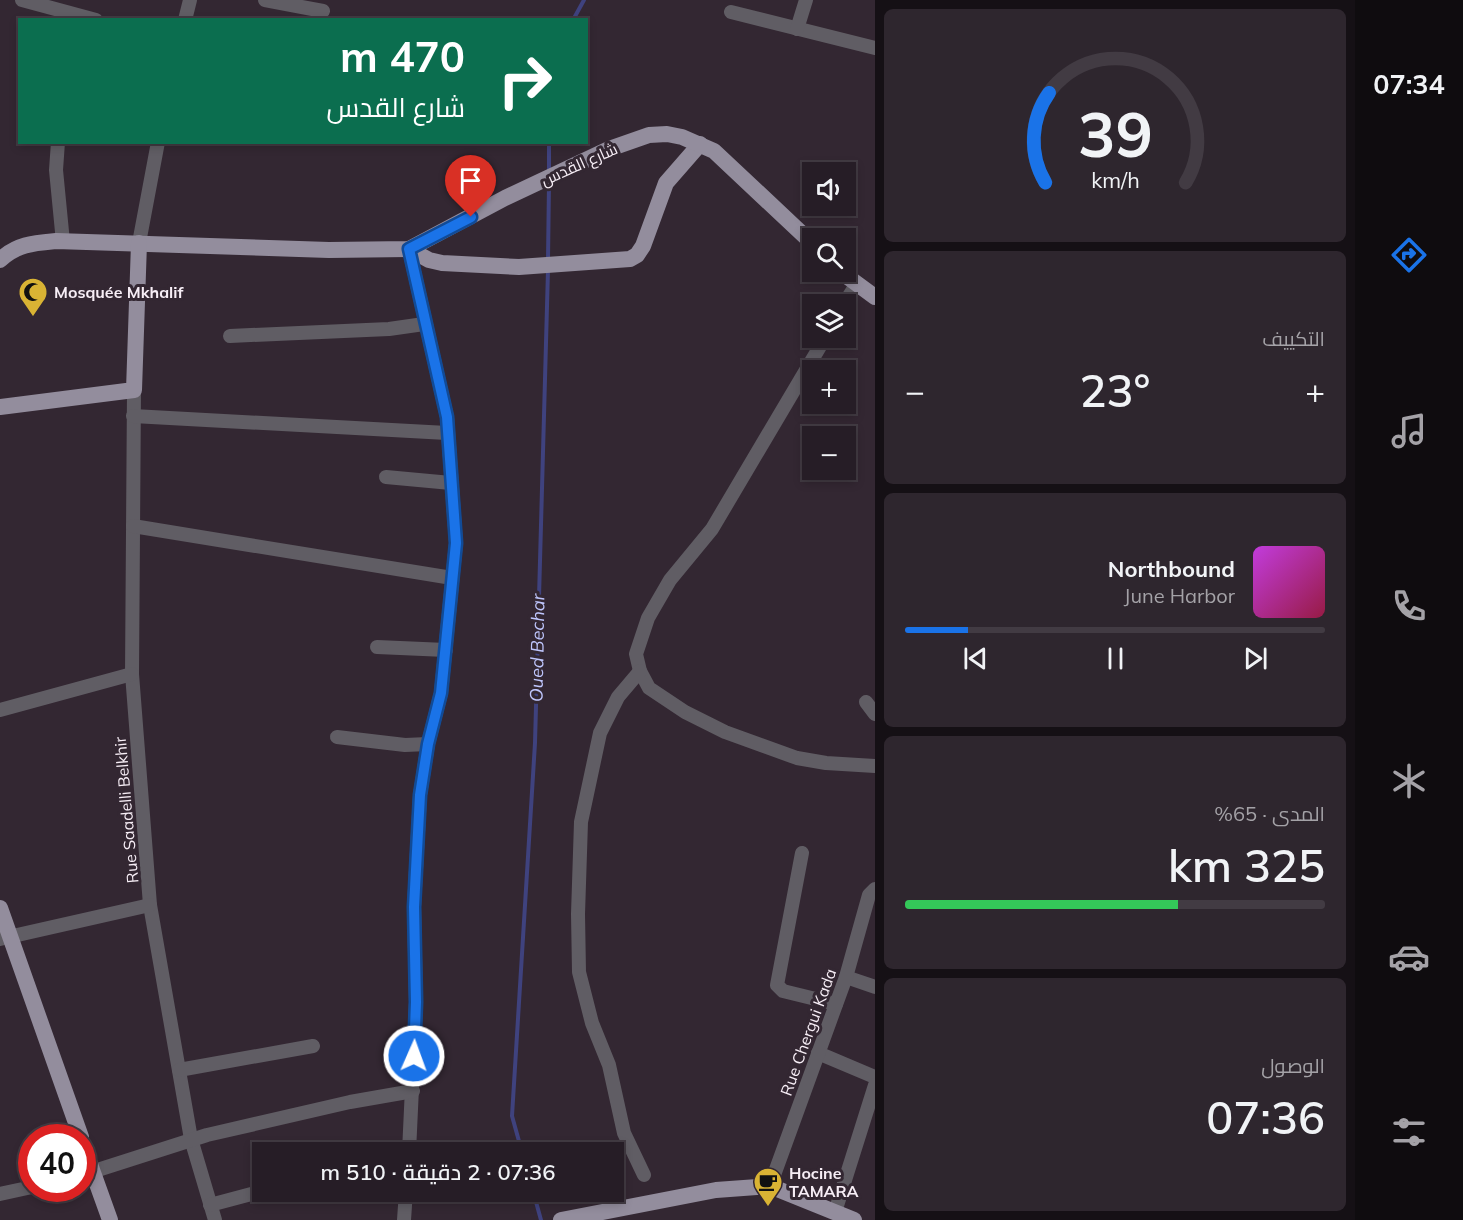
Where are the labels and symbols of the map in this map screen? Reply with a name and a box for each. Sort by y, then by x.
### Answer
street label: شارع القدس [537,138,621,192]
pin [445,155,496,217]
mosque icon: Mosquée Mkhalif [17,276,49,318]
place label: Mosquée Mkhalif [54,282,184,302]
water label: Oued Bechar [525,592,549,702]
street label: Rue Saadelli Belkhir [110,736,142,884]
street label: Rue Chergui Kada [776,966,840,1098]
position arrow [382,1024,446,1088]
speed limit sign: 40 [18,1124,96,1202]
place label: Hocine TAMARA [789,1163,859,1201]
cafe icon: Hocine TAMARA [752,1166,784,1208]

